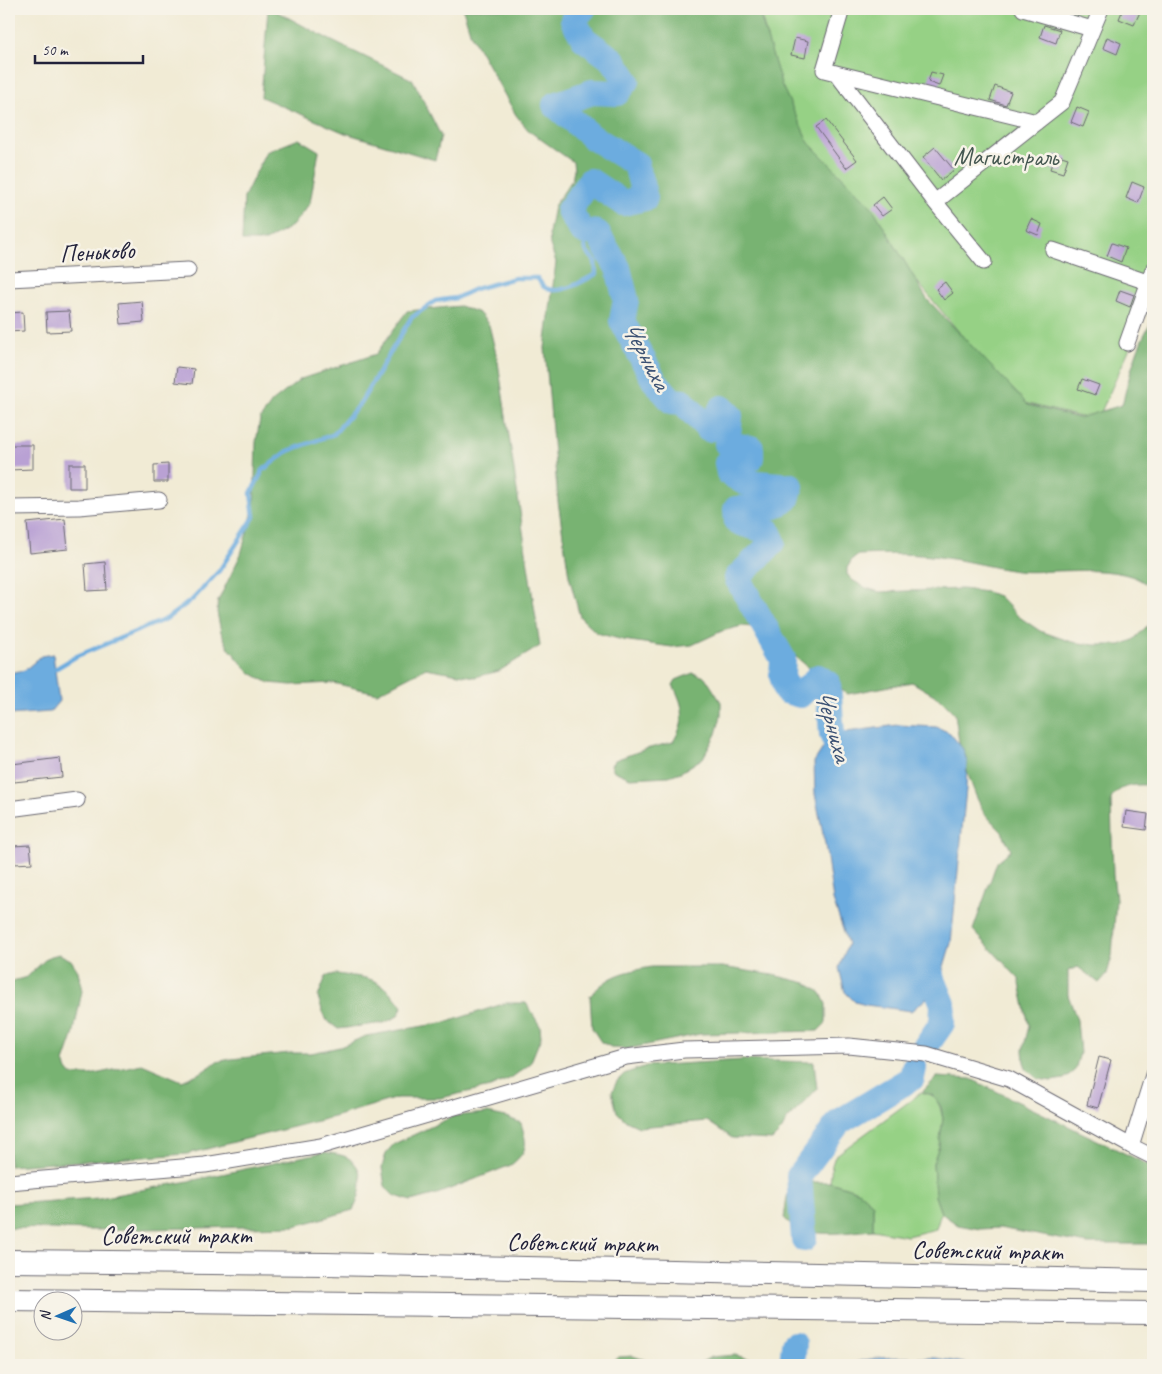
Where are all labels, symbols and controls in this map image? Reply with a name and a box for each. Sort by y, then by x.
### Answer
scale bar [35,32,142,64]
text: 50 m [42,41,69,60]
park label: Магистраль [954,141,1061,173]
street label: Пеньково [59,234,136,270]
water label: Черниха [615,315,680,398]
water label: Черниха [808,685,860,768]
street label: Советский тракт [101,1220,253,1252]
street label: Советский тракт [507,1226,660,1260]
street label: Советский тракт [912,1234,1065,1268]
north arrow [32,1292,82,1342]
text: N [37,1309,54,1321]

